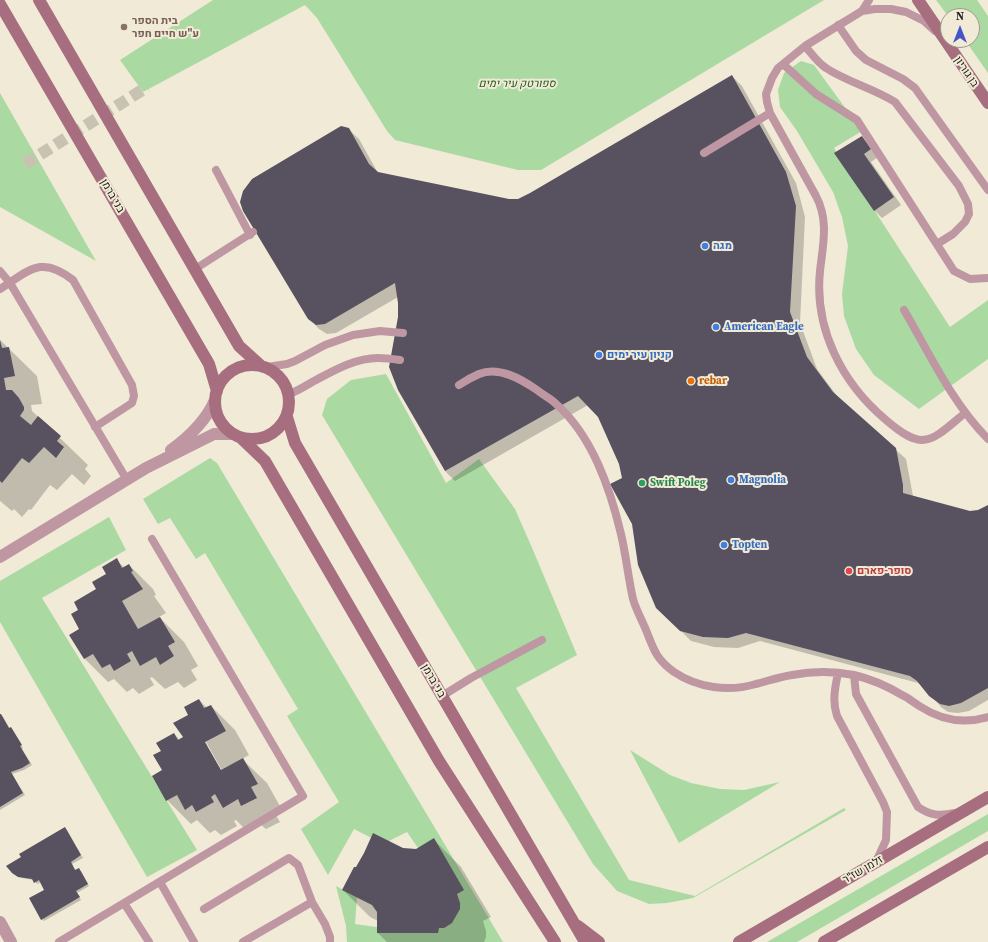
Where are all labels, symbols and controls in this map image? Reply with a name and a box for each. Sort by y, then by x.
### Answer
north arrow [940,8,980,48]
text: N [956,9,964,24]
place label: בית הספר ע"ש חיים חפר [132,14,199,40]
marker: בית הספר ע"ש חיים חפר [119,22,129,32]
street label: בן גוריון [951,54,981,90]
park label: ספורטק עיר ימים [478,77,556,91]
street label: בני ברמן [97,177,127,215]
place label: מגה [713,239,732,253]
marker: מגה [700,241,710,251]
place label: American Eagle [724,320,804,334]
marker: American Eagle [711,322,721,332]
place label: קניון עיר ימים [607,348,672,362]
marker: קניון עיר ימים [594,350,604,360]
place label: rebar [699,374,727,388]
marker: rebar [686,376,696,386]
place label: Magnolia [739,473,786,487]
marker: Magnolia [726,475,736,485]
place label: Swift Poleg [650,476,706,490]
marker: Swift Poleg [637,478,647,488]
place label: Topten [732,538,767,552]
marker: Topten [719,540,729,550]
place label: סופר-פארם [857,564,911,578]
marker: סופר-פארם [844,566,854,576]
street label: בני ברמן [418,662,448,700]
street label: זלמן שז"ר [841,853,885,887]

